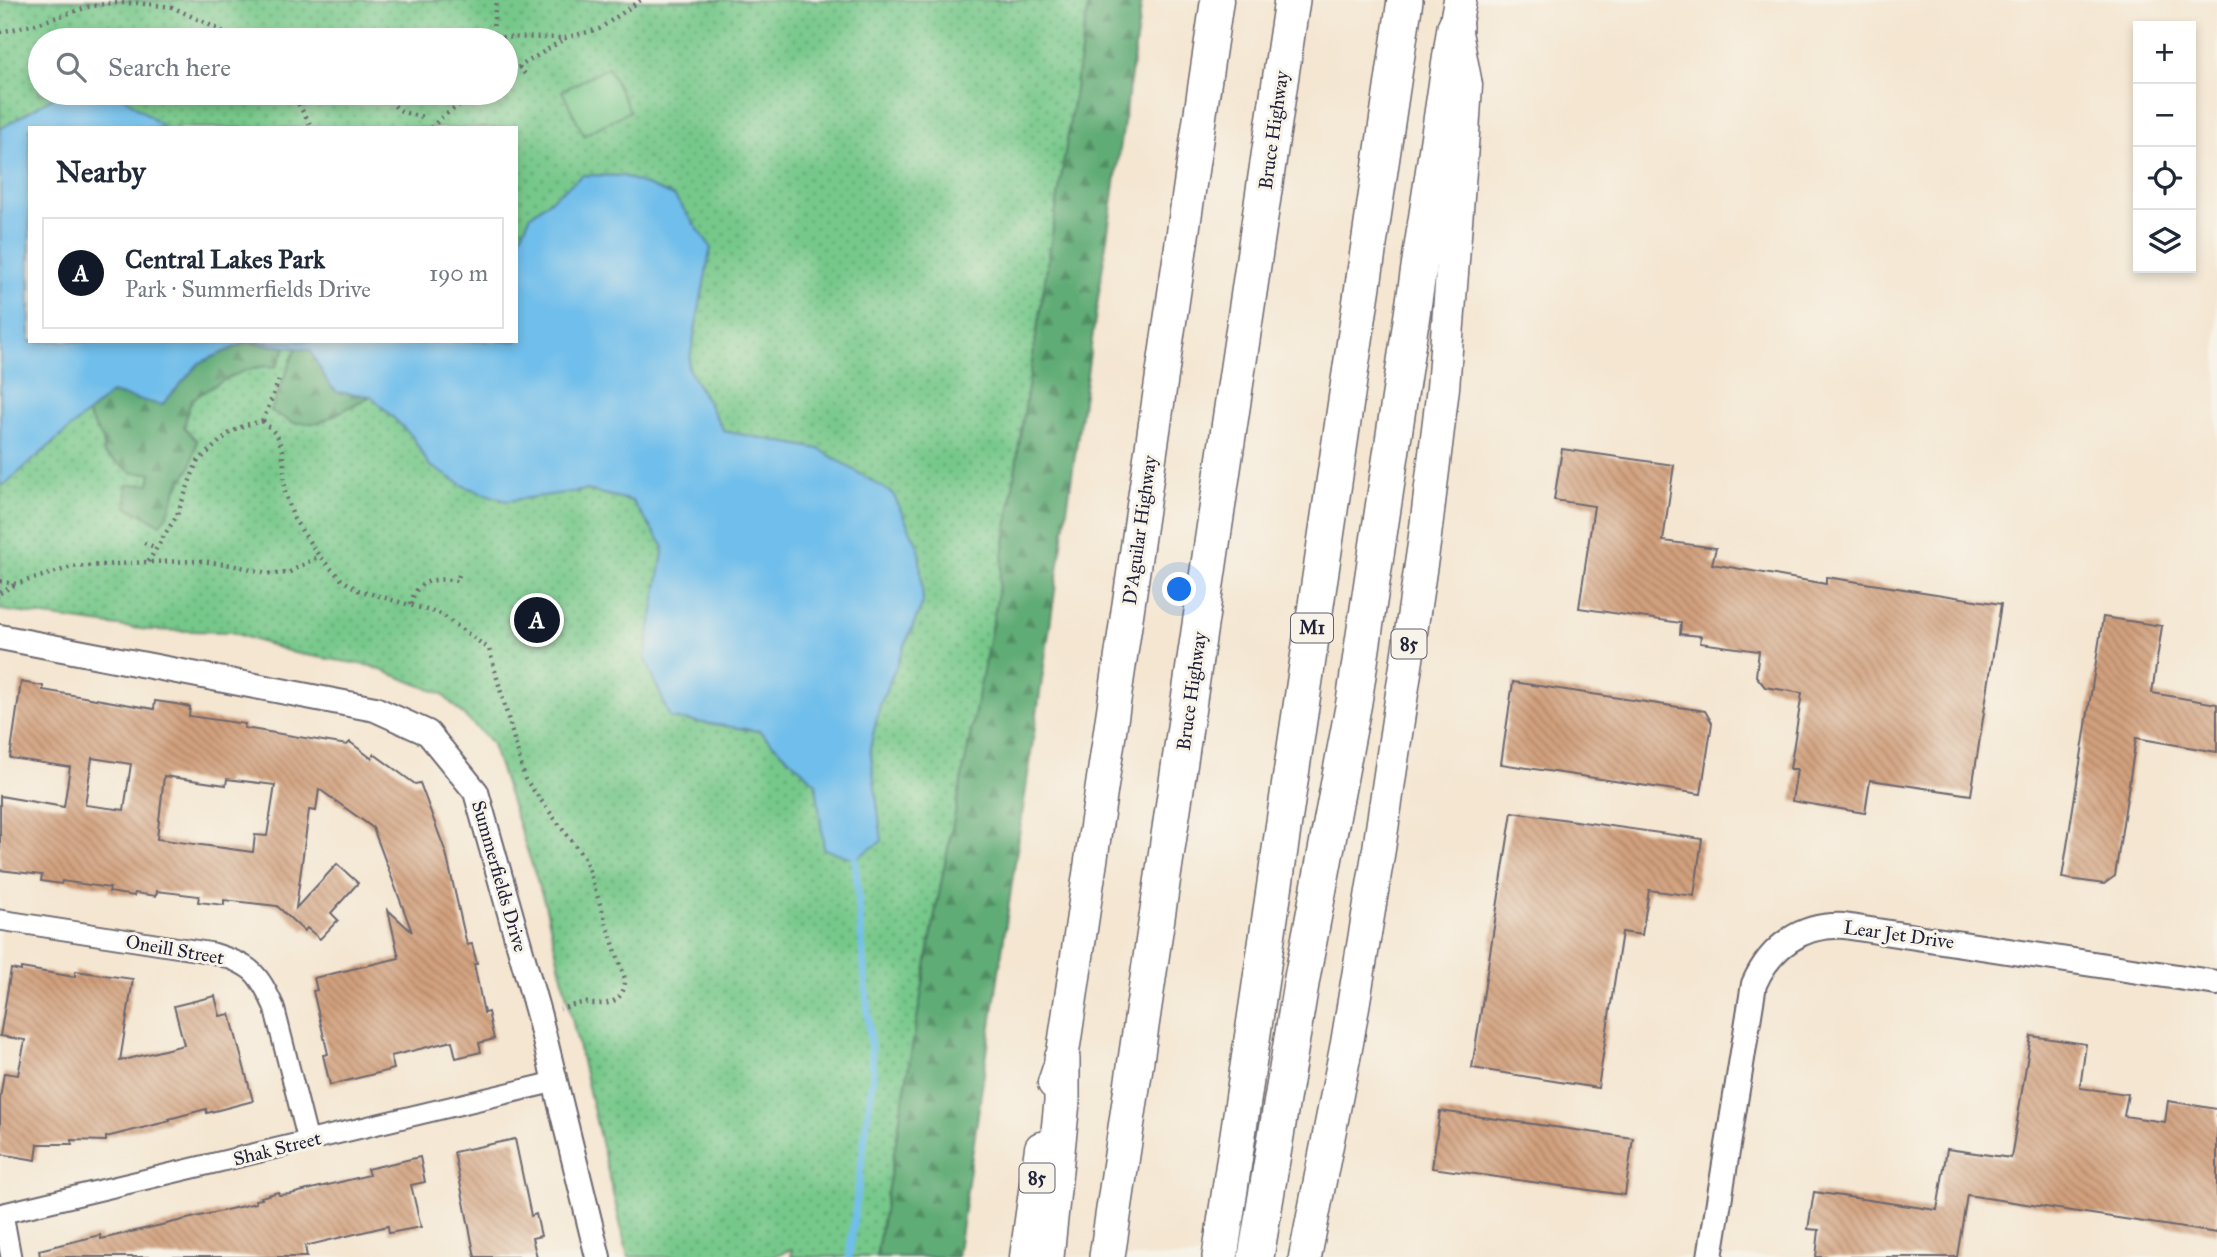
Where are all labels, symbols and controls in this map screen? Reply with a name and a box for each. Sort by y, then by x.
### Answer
map controls [2133,21,2196,273]
button: + [2133,21,2196,84]
search box [28,28,518,105]
icon: search [52,48,90,86]
text: Search here [108,51,231,83]
street label: Bruce Highway [1254,68,1294,191]
button: − [2133,84,2196,147]
button: locate [2133,147,2196,210]
text: Nearby [56,154,146,190]
button: layers [2133,210,2196,273]
text: Central Lakes Park [125,243,325,275]
text: A [73,259,89,287]
text: 190 m [429,259,488,287]
text: Park · Summerfields Drive [125,275,371,303]
street label: D'Aguilar Highway [1118,453,1162,606]
your location [1162,572,1196,606]
pin: A [514,594,560,646]
road number: M1 [1291,614,1333,642]
street label: Bruce Highway [1172,629,1212,752]
road number: 85 [1392,630,1426,658]
street label: Summerfields Drive [467,798,532,955]
street label: Lear Jet Drive [1842,915,1956,955]
street label: Oneill Street [124,930,226,970]
street label: Shak Street [231,1126,324,1170]
road number: 85 [1020,1163,1054,1192]

